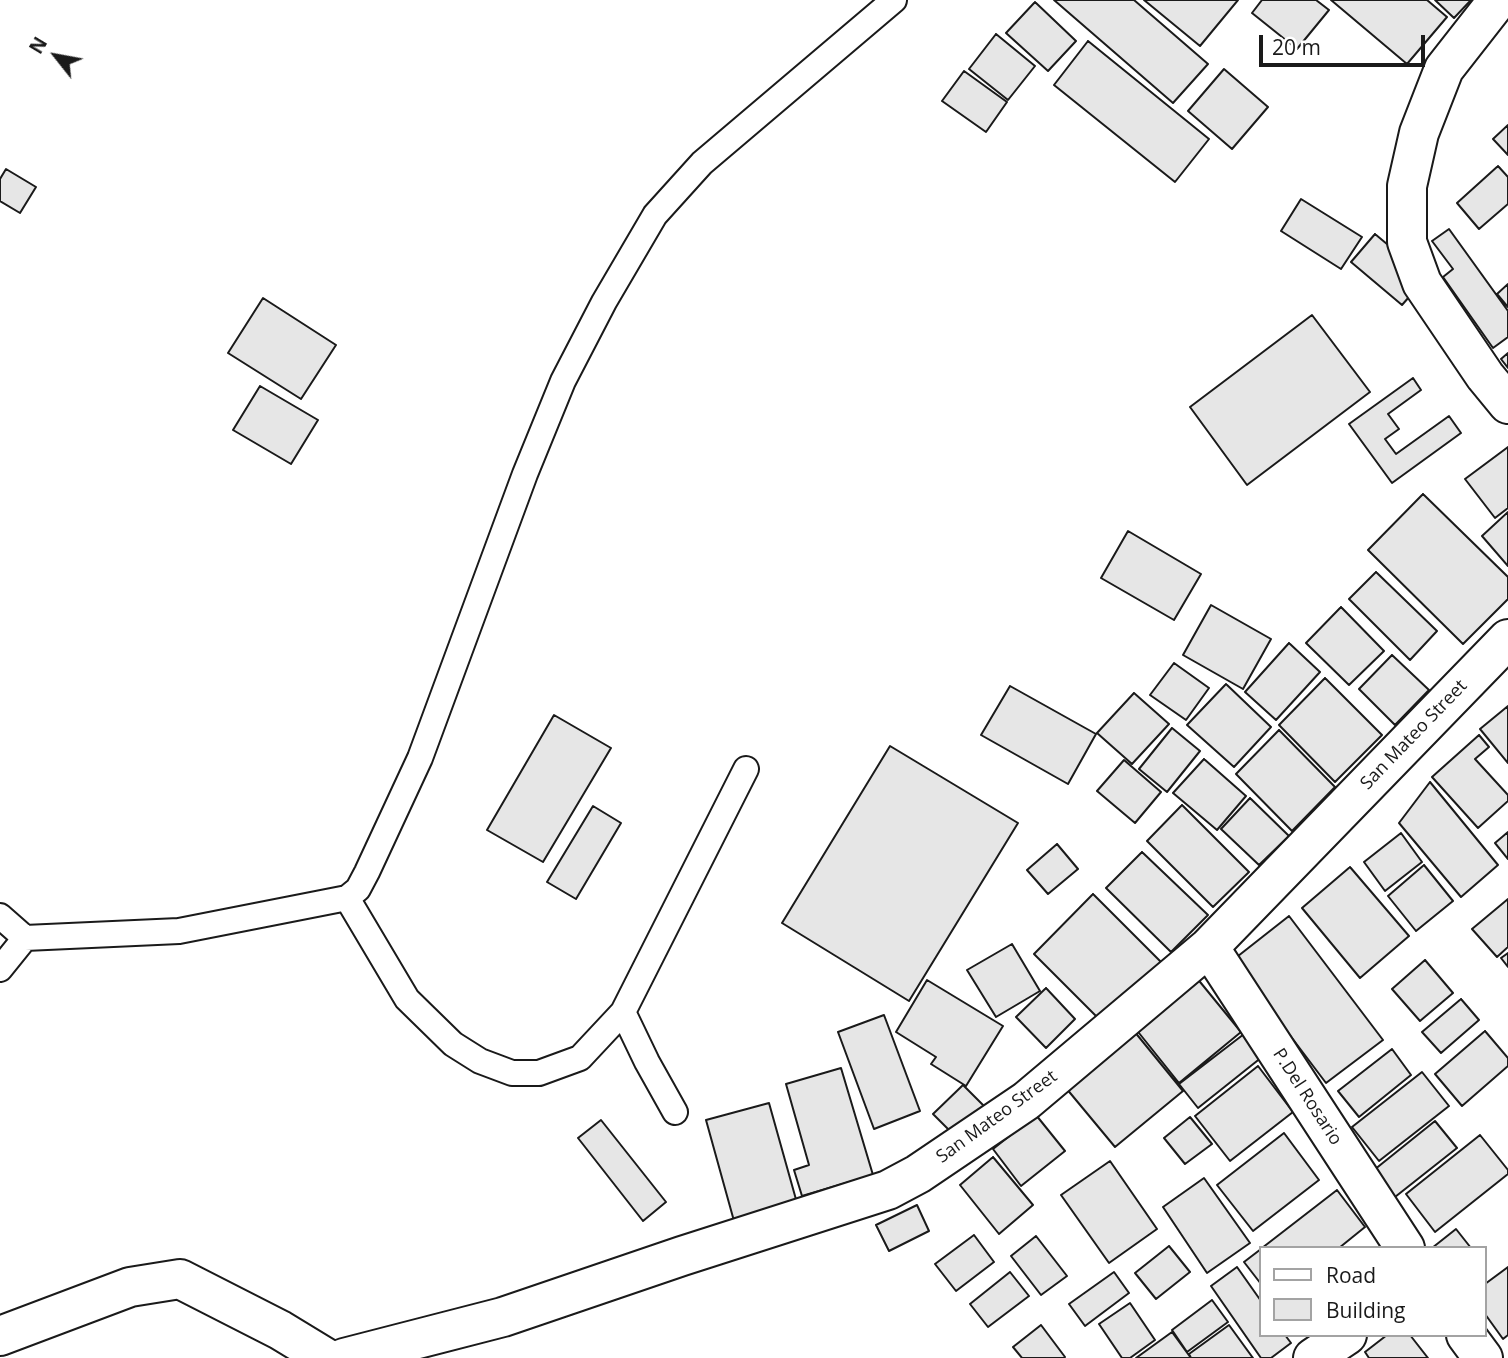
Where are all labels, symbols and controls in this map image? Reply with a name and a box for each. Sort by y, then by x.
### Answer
north arrow [21,21,91,91]
scale bar [1263,21,1429,65]
text: N [23,32,53,59]
text: 20 m [1272,33,1321,61]
street label: San Mateo Street [1356,676,1472,794]
street label: P.Del Rosario [1268,1044,1346,1150]
street label: San Mateo Street [932,1066,1062,1168]
legend [1260,1246,1487,1337]
text: Road [1326,1261,1376,1289]
text: Building [1326,1296,1405,1324]

